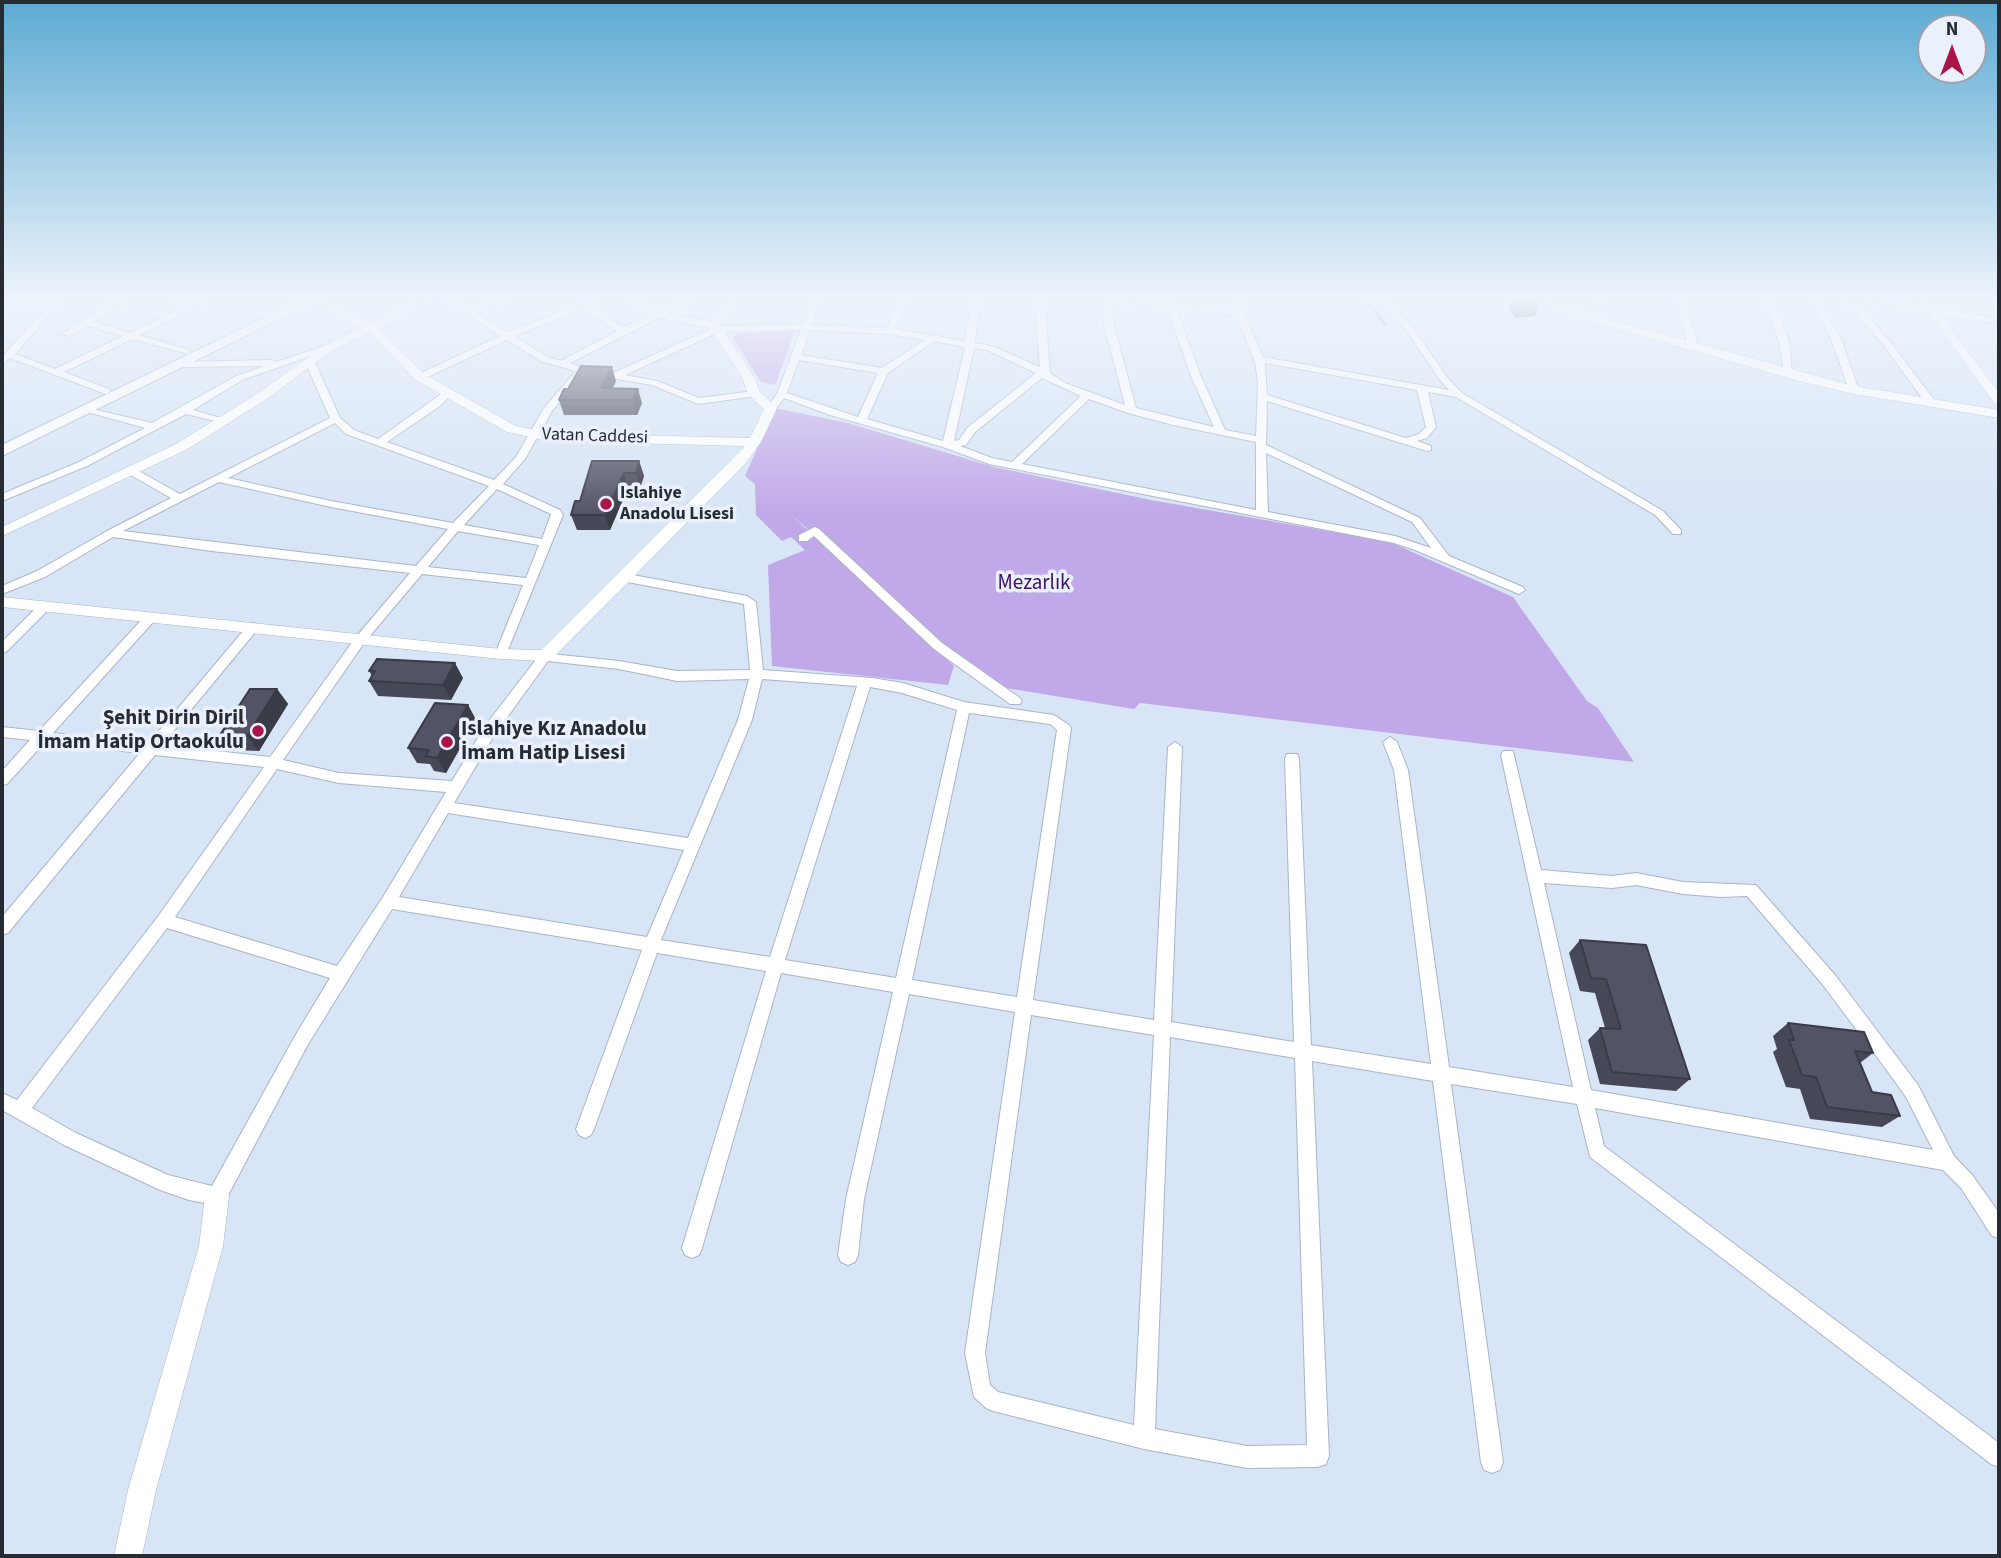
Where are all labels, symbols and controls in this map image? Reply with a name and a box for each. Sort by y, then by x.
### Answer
north arrow [1917,14,1987,84]
text: N [1946,16,1958,43]
street label: Vatan Caddesi [542,424,648,450]
place label: Islahiye Anadolu Lisesi [620,483,734,526]
marker: Islahiye Anadolu Lisesi [598,496,614,512]
park label: Mezarlık [998,571,1070,597]
place label: Şehit Dirin Diril İmam Hatip Ortaokulu [37,706,244,756]
place label: Islahiye Kız Anadolu İmam Hatip Lisesi [461,717,647,767]
marker: Şehit Dirin Diril İmam Hatip Ortaokulu [250,723,266,739]
marker: Islahiye Kız Anadolu İmam Hatip Lisesi [439,734,455,750]

